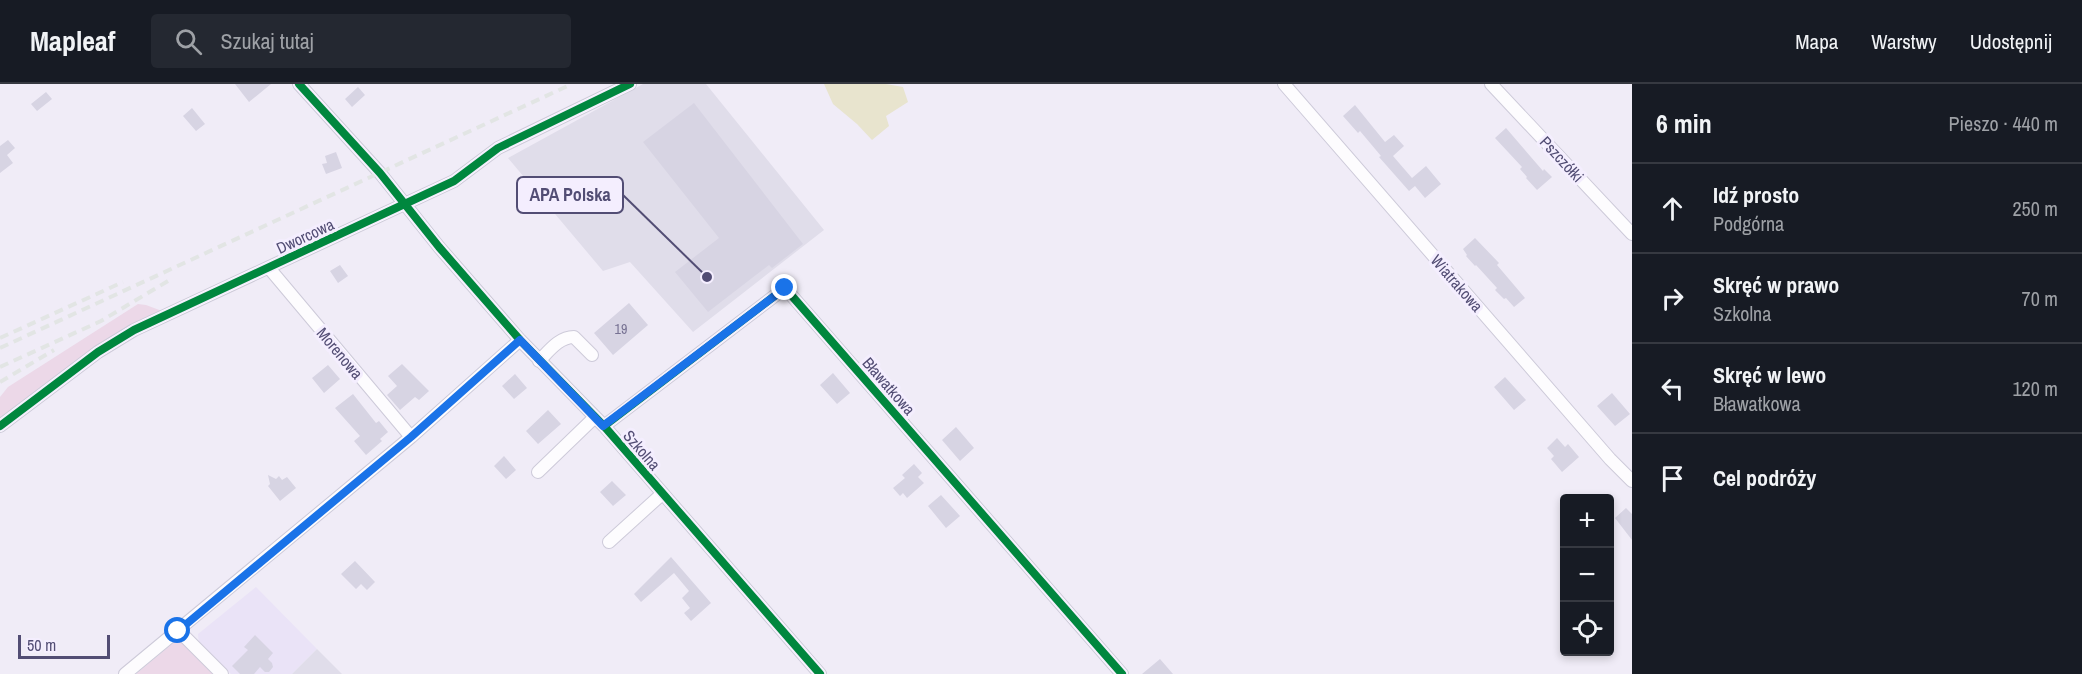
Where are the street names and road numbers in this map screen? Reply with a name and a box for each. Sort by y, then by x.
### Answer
street label: Pszczółki [1535,131,1589,187]
street label: Dworcowa [273,213,338,259]
street label: Wiatrakowa [1426,250,1488,317]
street label: Morenowa [312,322,369,384]
street label: Bławatkowa [858,352,921,420]
street label: Szkolna [618,425,666,475]

